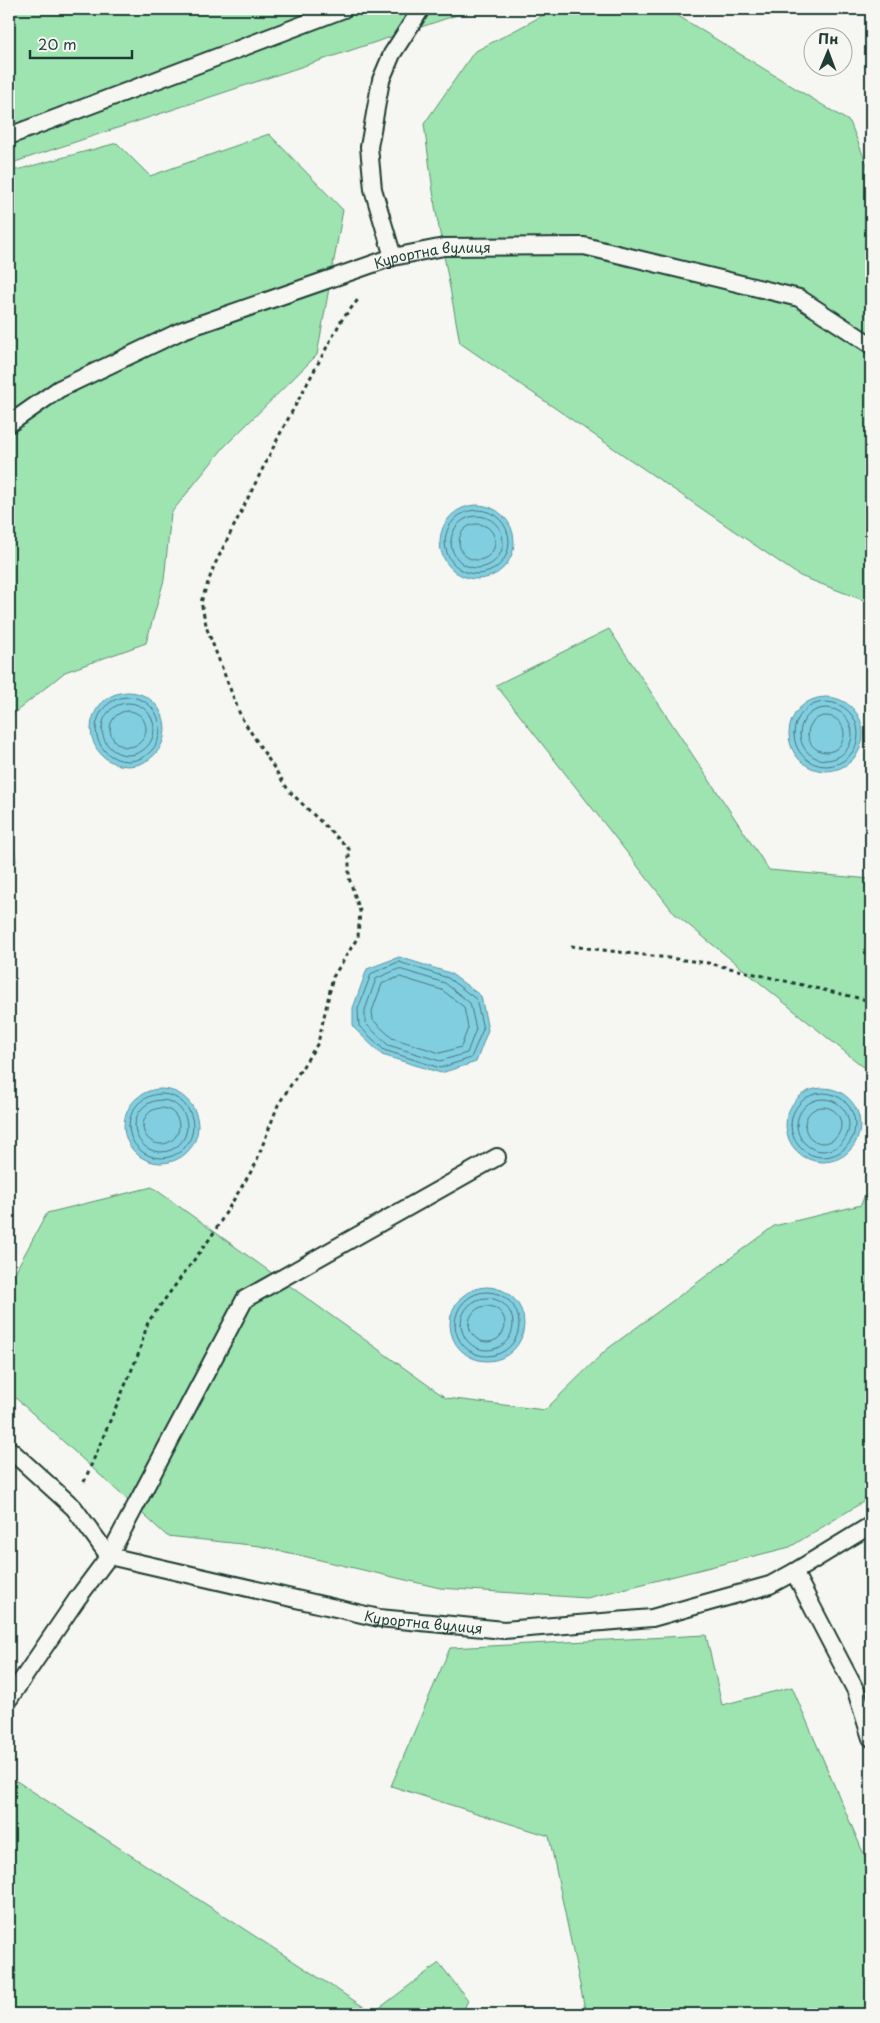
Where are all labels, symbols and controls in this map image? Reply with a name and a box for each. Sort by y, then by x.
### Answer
scale bar [30,28,132,60]
north arrow [802,28,852,78]
text: Пн [818,28,839,49]
text: 20 m [38,32,77,55]
street label: Курортна вулиця [371,236,491,274]
street label: Курортна вулиця [362,1604,484,1638]

